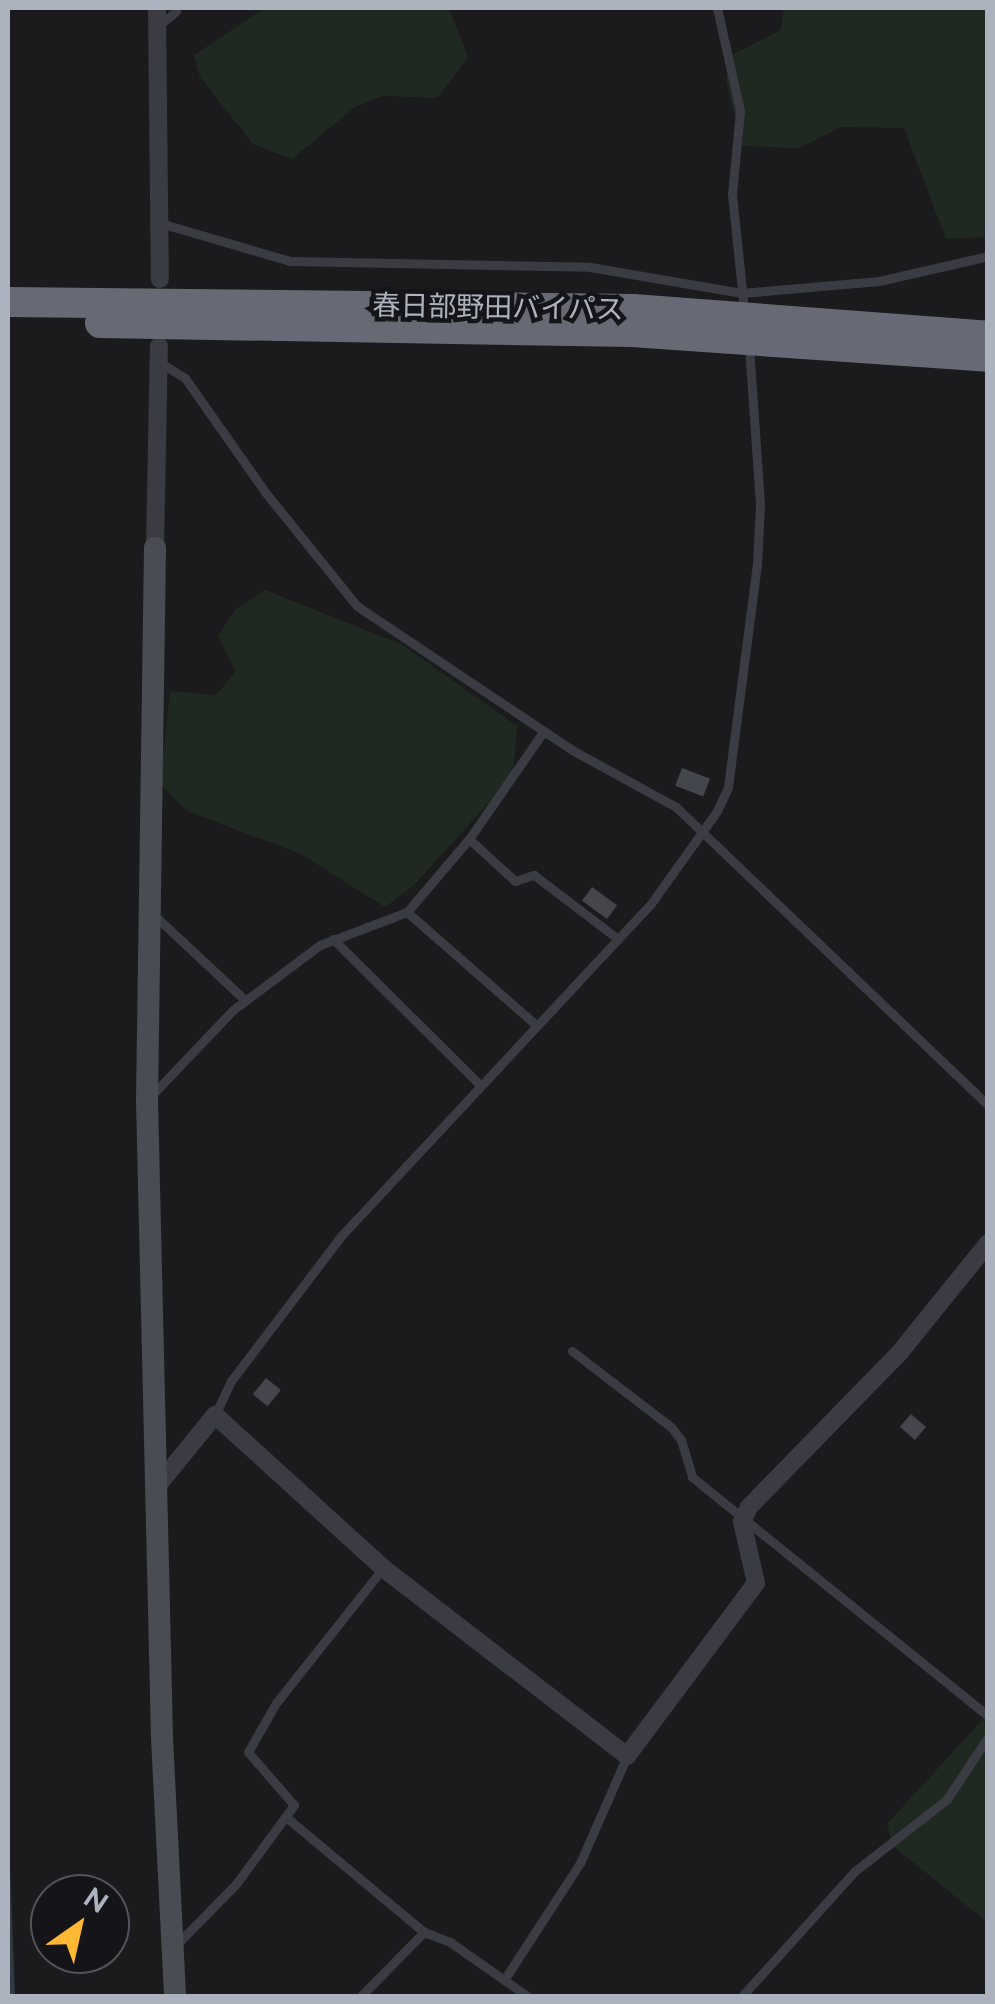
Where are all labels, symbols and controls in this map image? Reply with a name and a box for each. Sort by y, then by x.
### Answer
street label: 春日部野田バイパス [372,289,624,327]
north arrow [30,1874,130,1974]
text: N [78,1881,114,1920]

